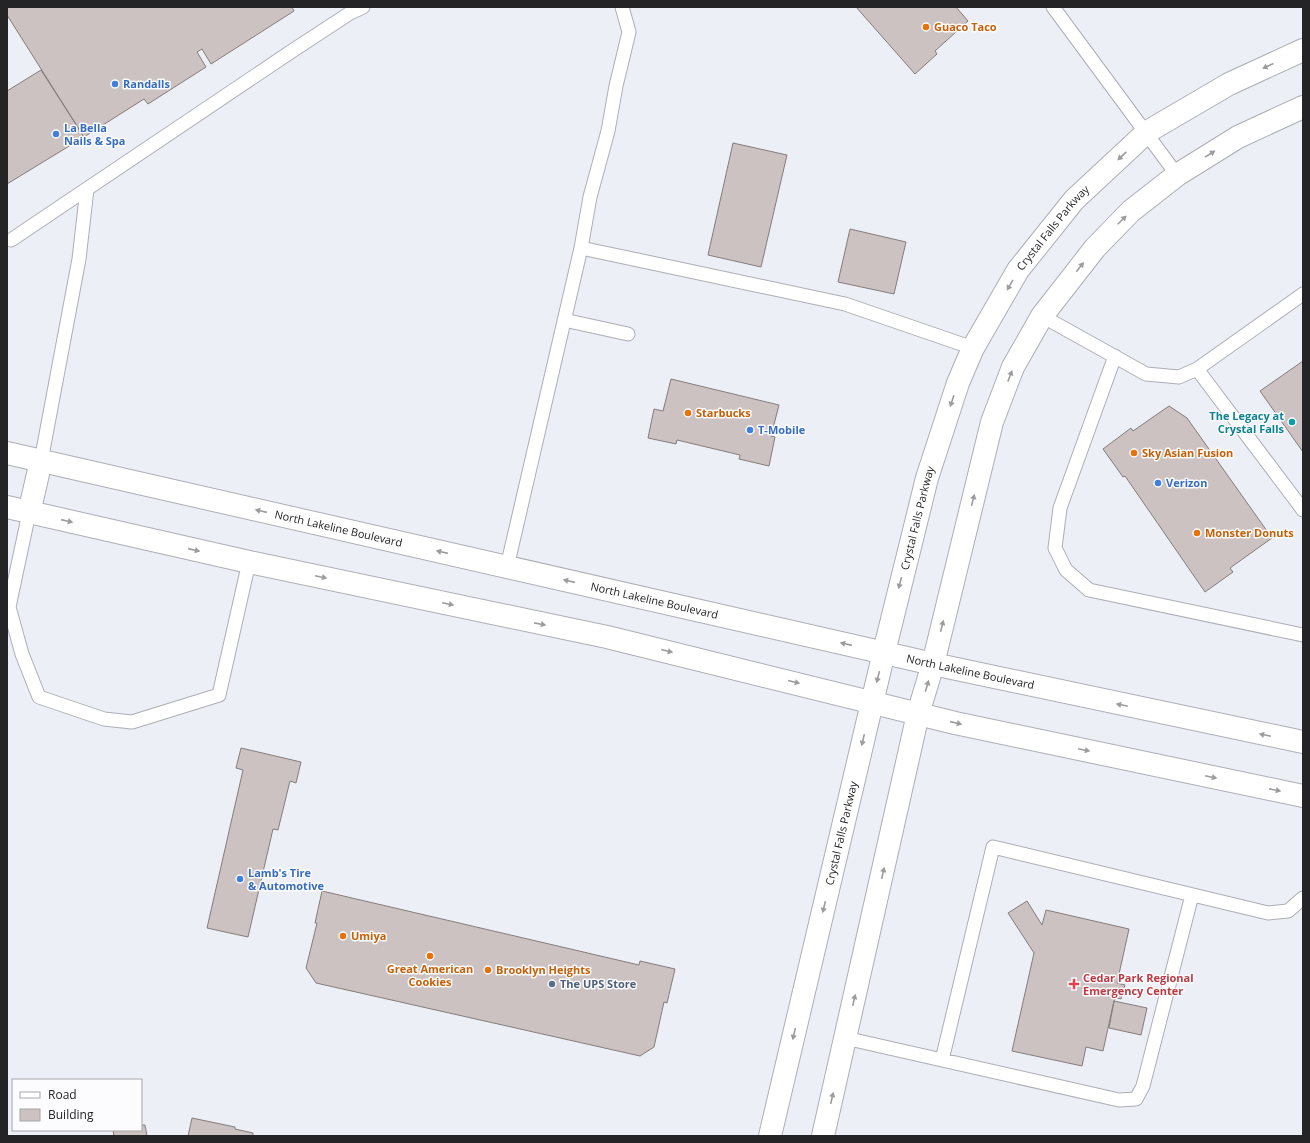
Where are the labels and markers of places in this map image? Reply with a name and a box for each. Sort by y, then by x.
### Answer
place label: Guaco Taco [934,19,997,34]
marker: Guaco Taco [921,22,931,32]
place label: Randalls [123,76,170,91]
marker: Randalls [110,79,120,89]
place label: La Bella Nails & Spa [64,120,125,148]
marker: La Bella Nails & Spa [51,129,61,139]
place label: Starbucks [696,405,751,420]
marker: Starbucks [683,408,693,418]
place label: The Legacy at Crystal Falls [1209,408,1285,436]
marker: The Legacy at Crystal Falls [1287,417,1297,427]
place label: T-Mobile [758,422,806,437]
marker: T-Mobile [745,425,755,435]
place label: Sky Asian Fusion [1142,445,1233,460]
marker: Sky Asian Fusion [1129,448,1139,458]
place label: Verizon [1166,475,1207,490]
marker: Verizon [1153,478,1163,488]
place label: Monster Donuts [1205,525,1294,540]
marker: Monster Donuts [1192,528,1202,538]
place label: Lamb's Tire & Automotive [248,865,325,893]
marker: Lamb's Tire & Automotive [235,874,245,884]
place label: Umiya [351,928,386,943]
marker: Umiya [338,931,348,941]
marker: Great American Cookies [425,951,435,961]
place label: Great American Cookies [387,961,473,989]
place label: Brooklyn Heights [496,962,591,977]
marker: Brooklyn Heights [483,965,493,975]
place label: Cedar Park Regional Emergency Center [1083,970,1194,998]
place label: The UPS Store [560,976,637,991]
marker: Cedar Park Regional Emergency Center [1068,978,1080,990]
marker: The UPS Store [547,979,557,989]

